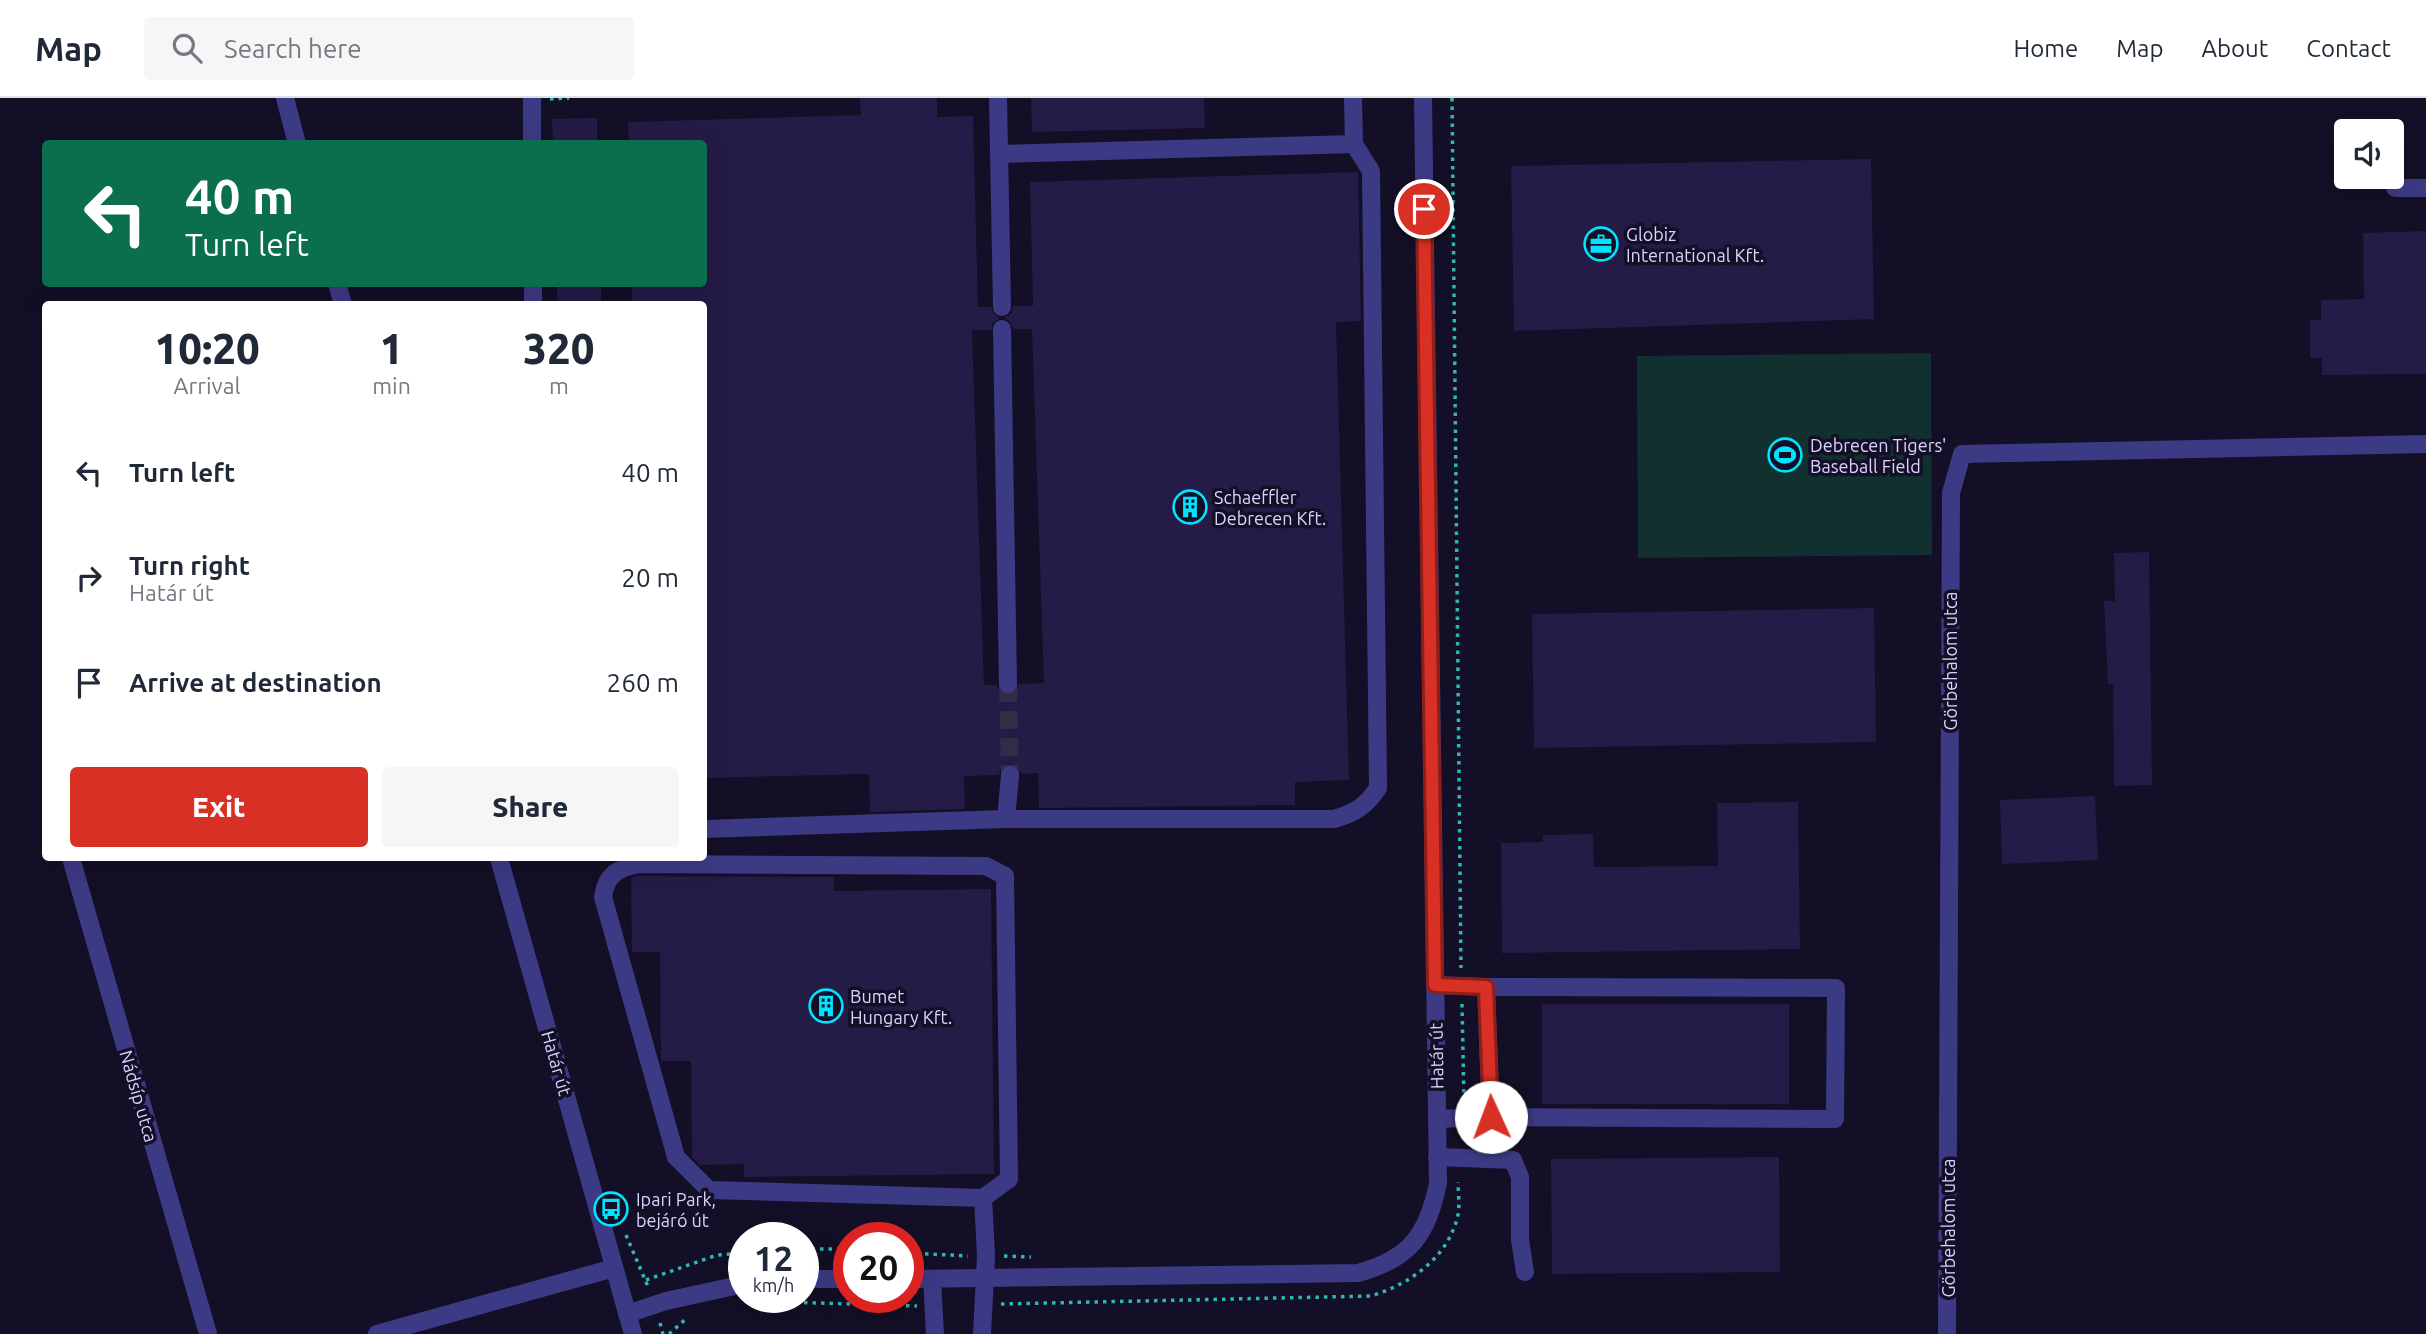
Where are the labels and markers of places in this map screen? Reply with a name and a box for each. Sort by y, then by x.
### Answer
pin [1394,179,1454,239]
place label: Globiz International Kft. [1626,224,1764,265]
office icon: Globiz International Kft. [1582,225,1620,263]
place label: Debrecen Tigers' Baseball Field [1810,435,1946,476]
sports icon: Debrecen Tigers' Baseball Field [1766,436,1804,474]
place label: Schaeffler Debrecen Kft. [1214,487,1326,528]
building icon: Schaeffler Debrecen Kft. [1171,488,1209,526]
place label: Bumet Hungary Kft. [850,986,952,1027]
building icon: Bumet Hungary Kft. [807,987,845,1025]
place label: Ipari Park, bejáró út [636,1189,716,1230]
bus stop icon: Ipari Park, bejáró út [592,1190,630,1228]

